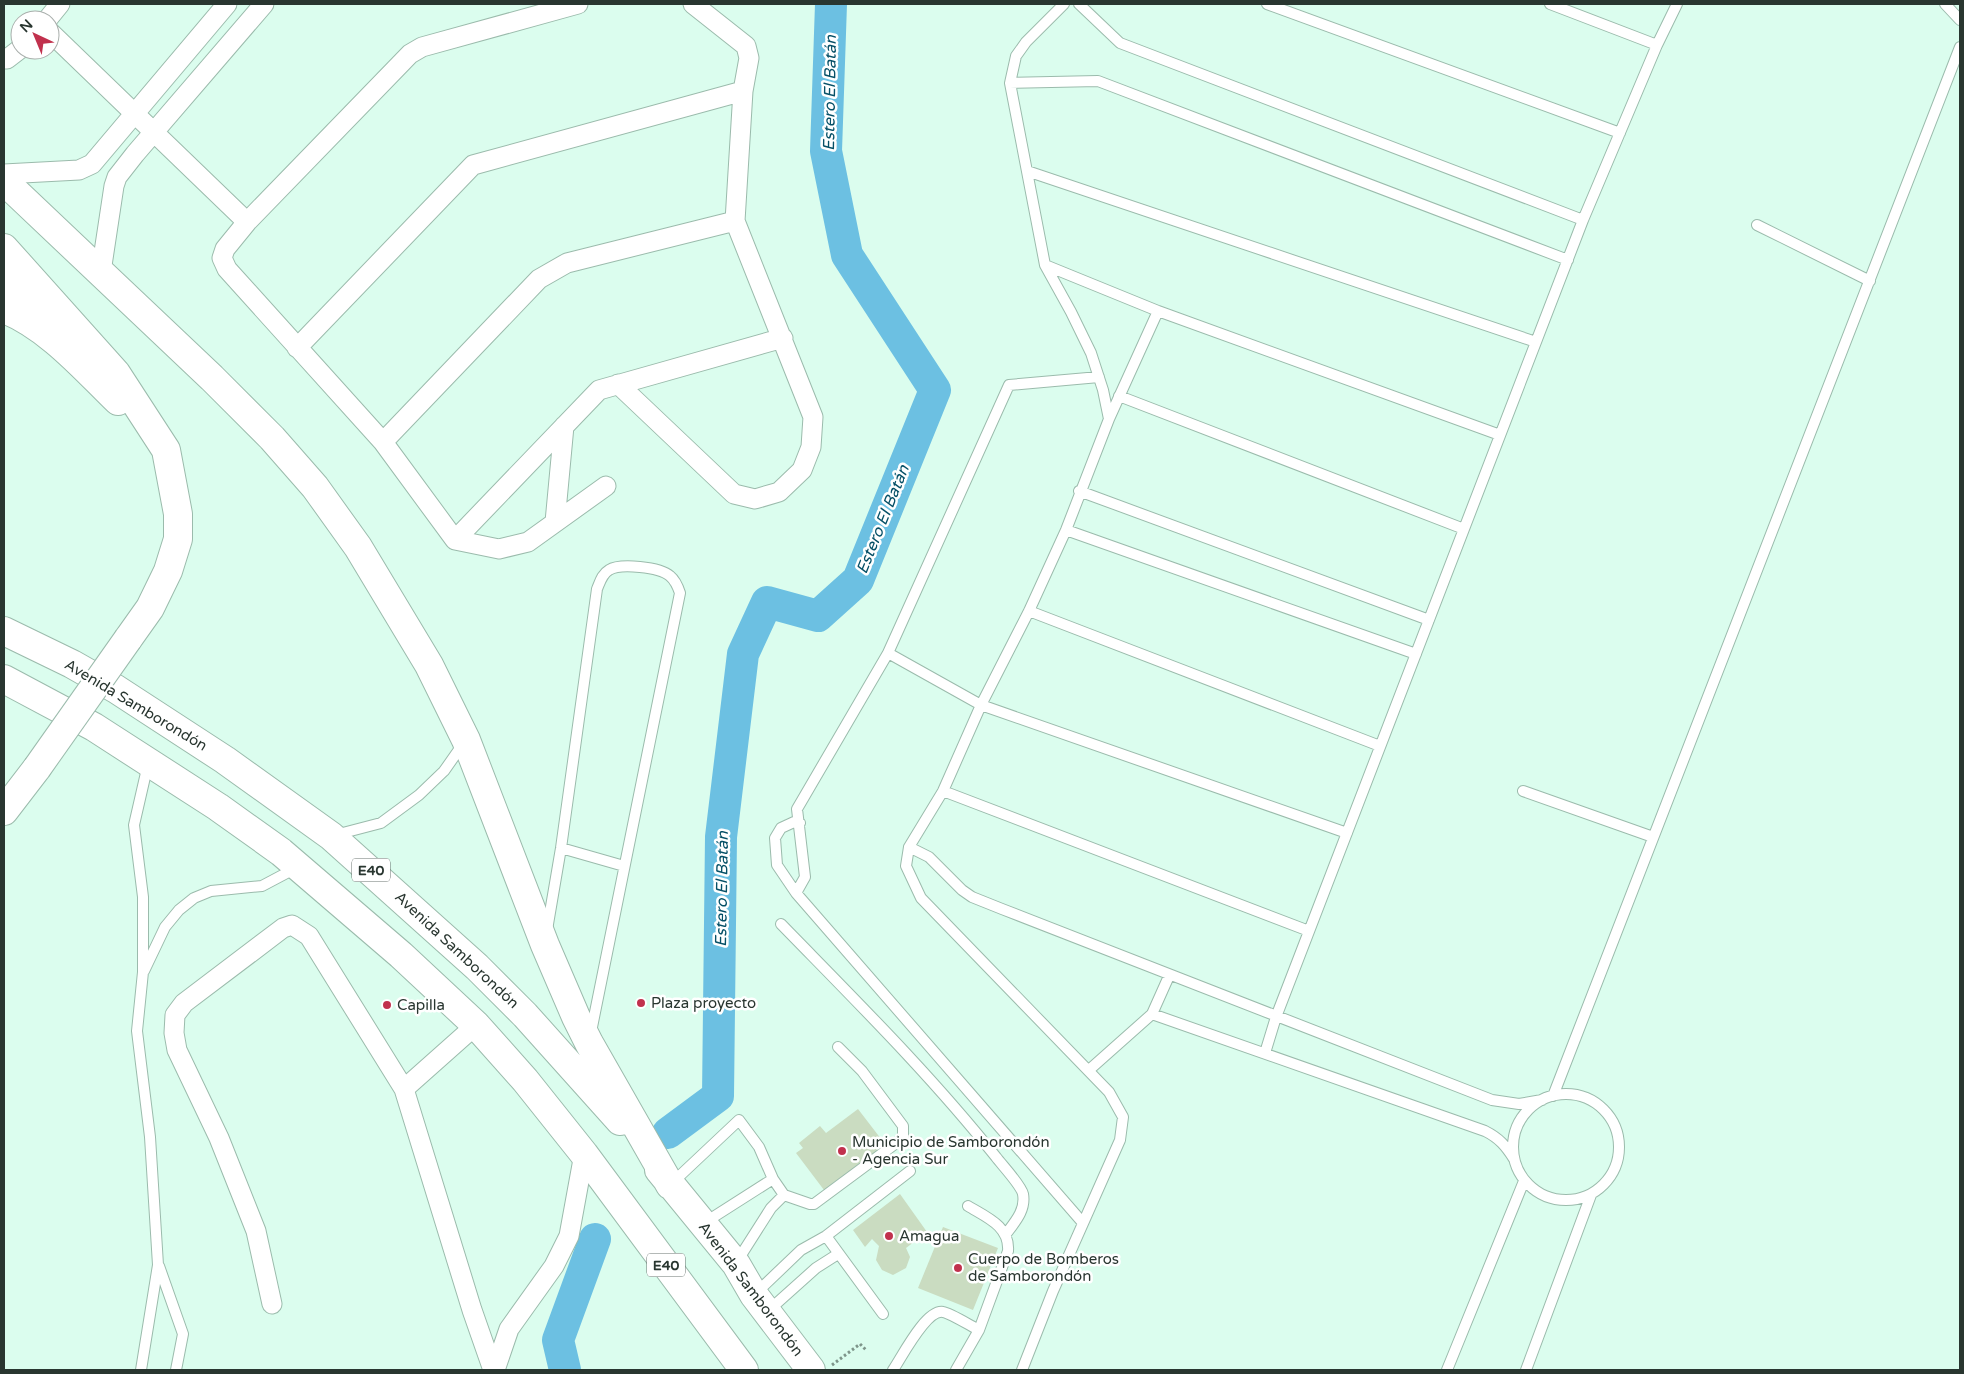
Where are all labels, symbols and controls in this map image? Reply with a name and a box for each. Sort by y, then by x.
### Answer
north arrow [10,10,60,60]
text: N [16,16,36,36]
water label: Estero El Batán [819,34,841,151]
water label: Estero El Batán [852,461,914,577]
street label: Avenida Samborondón [61,655,211,755]
water label: Estero El Batán [711,830,733,947]
road number: E40 [352,858,390,882]
street label: Avenida Samborondón [391,888,523,1012]
place label: Plaza proyecto [651,994,756,1012]
place label: Capilla [397,996,445,1014]
marker: Plaza proyecto [635,997,647,1009]
marker: Capilla [381,999,393,1011]
place label: Municipio de Samborondón - Agencia Sur [852,1133,1050,1168]
marker: Municipio de Samborondón - Agencia Sur [836,1145,848,1157]
street label: Avenida Samborondón [695,1218,807,1360]
place label: Amagua [899,1227,959,1245]
marker: Amagua [883,1230,895,1242]
place label: Cuerpo de Bomberos de Samborondón [968,1250,1119,1285]
road number: E40 [647,1254,685,1276]
marker: Cuerpo de Bomberos de Samborondón [952,1262,964,1274]

